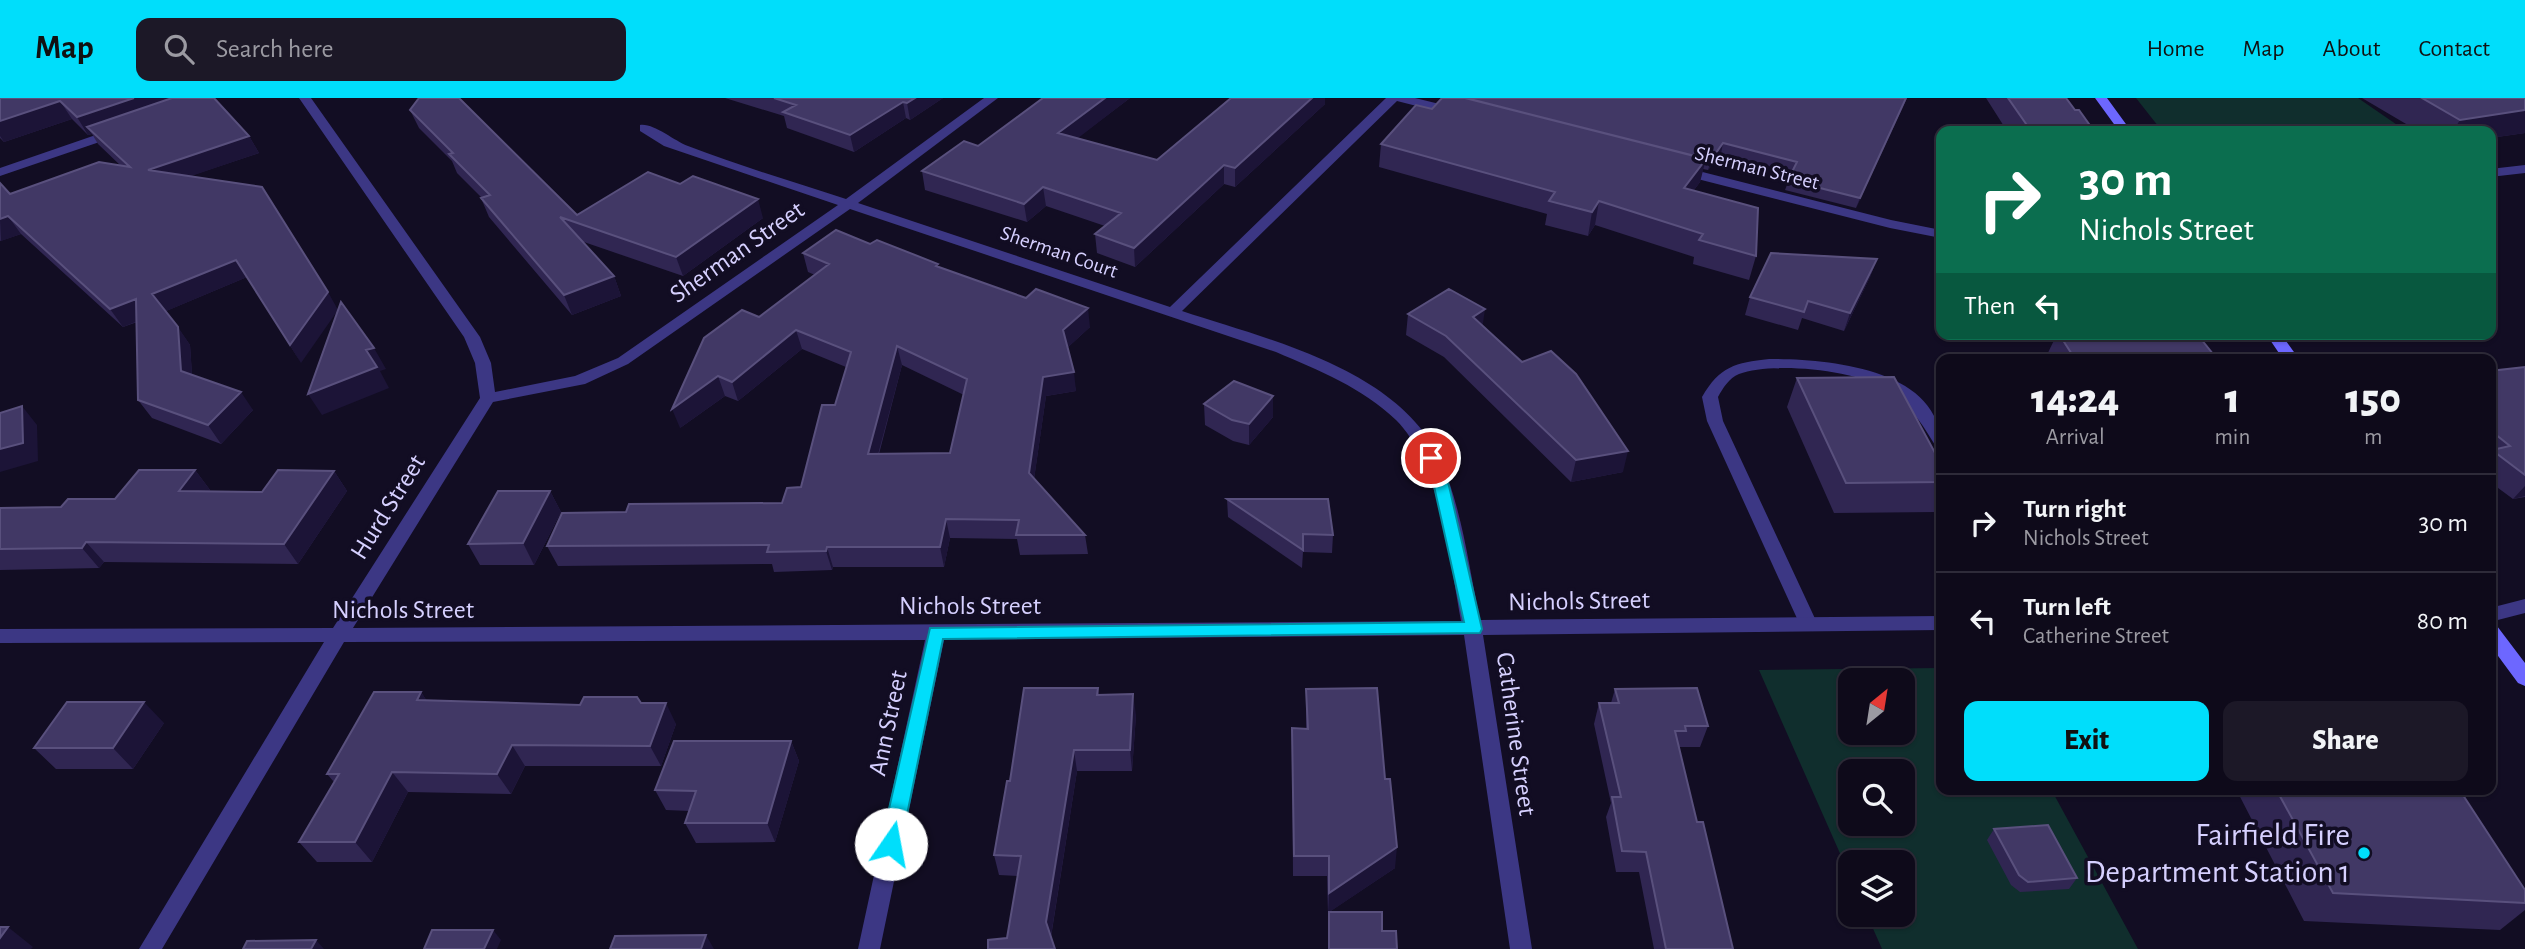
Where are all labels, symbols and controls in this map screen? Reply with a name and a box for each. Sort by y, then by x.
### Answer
search box [136,18,626,81]
icon: search [160,30,198,68]
text: Map [35,32,94,65]
text: Search here [216,36,334,62]
text: Home [2147,37,2205,61]
text: Map [2243,37,2285,61]
text: About [2323,37,2380,61]
text: Contact [2418,37,2490,61]
street label: Sherman Street [1693,142,1821,194]
icon: right [1964,154,2055,245]
text: 30 m [2079,156,2173,205]
street label: Sherman Street [665,196,809,308]
text: Nichols Street [2079,214,2254,246]
street label: Sherman Court [998,222,1121,282]
icon: left [2029,287,2067,325]
text: Then [1964,293,2015,319]
text: 14:24 [2031,378,2119,420]
text: 1 [2225,378,2240,420]
text: 150 [2345,378,2401,420]
text: Arrival [2046,426,2105,449]
text: min [2214,426,2250,449]
text: m [2364,426,2382,449]
pin [1401,428,1461,488]
icon: arrive [1412,439,1450,477]
street label: Hurd Street [346,450,430,564]
text: Turn right [2023,496,2126,522]
icon: right [1964,504,2002,542]
text: 30 m [2418,510,2468,536]
text: Nichols Street [2023,527,2149,550]
street label: Nichols Street [1508,587,1650,615]
street label: Nichols Street [899,593,1041,619]
text: Turn left [2023,594,2111,620]
street label: Nichols Street [332,597,474,623]
icon: left [1964,602,2002,640]
text: 80 m [2417,608,2468,634]
text: Catherine Street [2023,625,2169,648]
street label: Catherine Street [1492,651,1540,817]
street label: Ann Street [864,668,912,778]
north arrow [1838,668,1914,746]
map controls [1838,668,1915,927]
button: Exit [1964,701,2209,781]
button: Share [2223,701,2468,781]
button: search [1838,759,1915,836]
position arrow [854,807,928,881]
place label: Fairfield Fire Department Station 1 [2085,819,2350,888]
marker: Fairfield Fire Department Station 1 [2356,845,2372,861]
button: layers [1838,850,1915,927]

